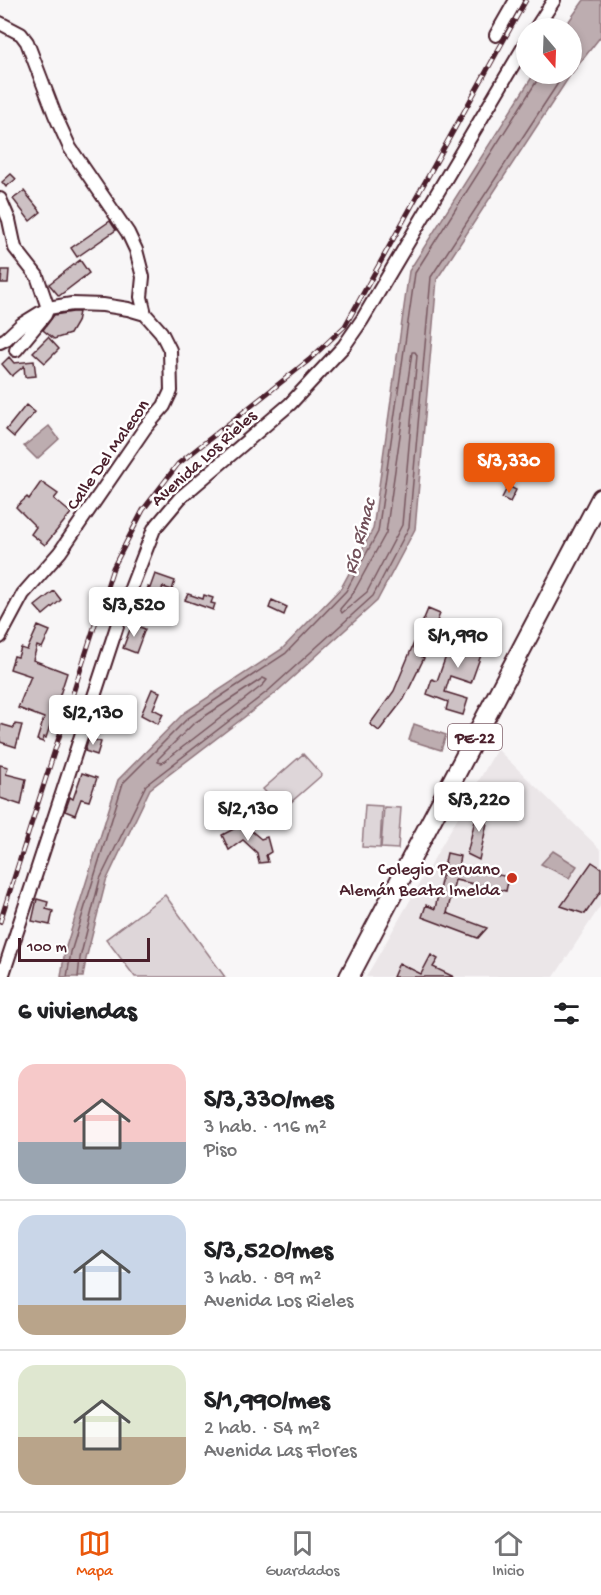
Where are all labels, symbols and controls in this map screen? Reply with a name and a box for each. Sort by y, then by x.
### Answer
north arrow [516,18,582,84]
map controls [516,18,582,84]
street label: Calle Del Malecon [63,396,155,515]
street label: Avenida Los Rieles [148,405,263,512]
pin: S/3,330 [454,443,564,494]
text: S/3,330 [478,451,540,474]
water label: Río Rímac [340,495,383,577]
pin: S/3,520 [79,587,189,638]
text: S/3,520 [103,595,165,618]
pin: S/1,990 [403,618,513,669]
text: S/1,990 [428,626,488,649]
pin: S/2,130 [38,695,148,746]
text: S/2,130 [63,703,123,726]
road number: PE-22 [448,724,502,750]
pin: S/3,220 [424,782,534,833]
text: S/3,220 [448,790,510,813]
pin: S/2,130 [193,791,303,842]
text: S/2,130 [218,799,278,822]
place label: Colegio Peruano Alemán Beata Imelda [340,860,501,902]
marker: Colegio Peruano Alemán Beata Imelda [505,871,519,885]
scale bar [18,935,150,962]
text: 100 m [27,939,67,958]
icon: filters [550,997,583,1030]
text: 6 viviendas [18,998,137,1029]
text: S/3,330/mes [204,1086,333,1117]
icon: home [66,1088,138,1160]
text: 3 hab. · 116 m² [204,1117,327,1140]
text: Piso [204,1140,237,1163]
text: S/3,520/mes [204,1237,333,1268]
icon: home [66,1239,138,1311]
text: 3 hab. · 89 m² [204,1268,321,1291]
text: Avenida Los Rieles [204,1291,353,1314]
text: S/1,990/mes [204,1387,329,1418]
icon: home [66,1389,138,1461]
text: 2 hab. · 54 m² [204,1418,320,1441]
text: Avenida Las Flores [204,1441,357,1464]
tab: Mapa [76,1527,113,1582]
tab: Guardados [265,1527,339,1582]
tab: Inicio [492,1527,525,1582]

